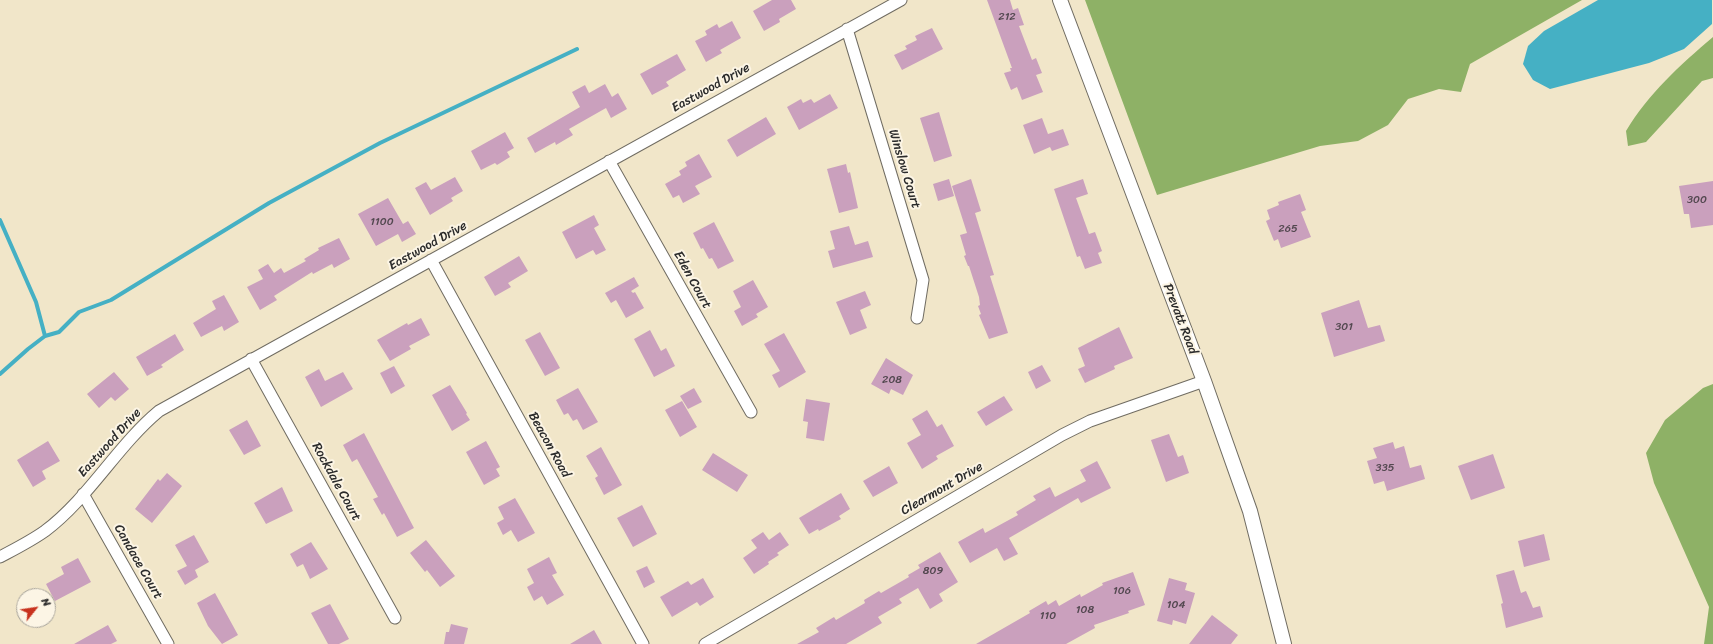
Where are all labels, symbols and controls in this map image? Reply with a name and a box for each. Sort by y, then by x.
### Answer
house number: 212 [998,10,1016,24]
street label: Eastwood Drive [669,60,753,116]
street label: Winslow Court [885,128,923,210]
house number: 300 [1687,193,1707,207]
house number: 1100 [370,215,394,229]
street label: Eastwood Drive [386,218,470,274]
house number: 265 [1278,222,1298,236]
street label: Eden Court [670,248,714,312]
street label: Prevatt Road [1159,281,1201,357]
house number: 301 [1335,320,1353,334]
house number: 208 [882,373,902,387]
street label: Eastwood Drive [75,405,145,481]
street label: Beacon Road [525,409,573,481]
street label: Rockdale Court [308,440,364,524]
street label: Clearmont Drive [898,459,986,519]
house number: 335 [1376,461,1394,475]
street label: Candace Court [110,522,166,602]
house number: 809 [923,564,943,578]
house number: 106 [1113,584,1131,598]
north arrow [16,588,56,628]
text: N [36,594,56,610]
house number: 104 [1167,598,1185,612]
house number: 108 [1076,603,1094,617]
house number: 110 [1040,609,1056,623]

